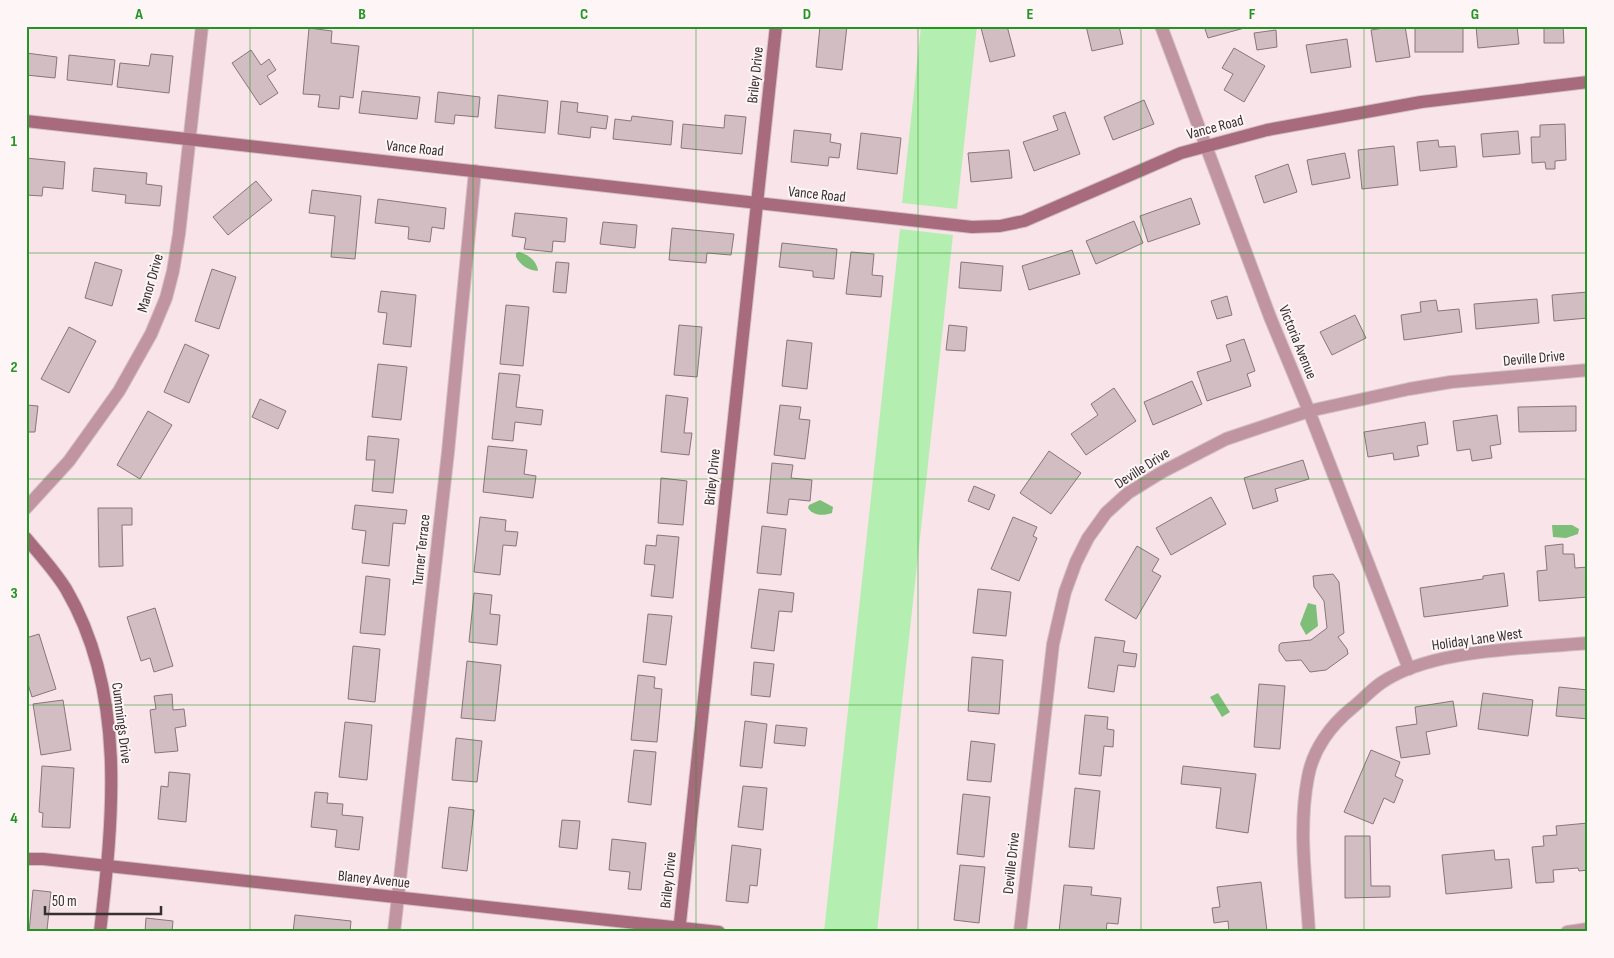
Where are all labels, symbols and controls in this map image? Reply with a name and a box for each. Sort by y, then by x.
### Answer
text: A [134,5,143,24]
text: B [358,5,366,24]
text: C [580,5,588,24]
text: D [803,5,811,24]
text: E [1027,5,1034,24]
text: F [1249,5,1256,24]
text: G [1471,5,1479,24]
street label: Briley Drive [743,46,768,104]
street label: Vance Road [1185,111,1246,144]
text: 1 [11,132,18,151]
street label: Vance Road [385,136,445,161]
street label: Vance Road [787,182,847,207]
street label: Manor Drive [133,252,168,315]
street label: Victoria Avenue [1274,302,1321,382]
street label: Deville Drive [1502,346,1566,371]
text: 2 [10,358,18,377]
street label: Deville Drive [1111,444,1173,493]
street label: Briley Drive [700,448,725,506]
street label: Turner Terrace [408,513,435,587]
text: 3 [10,584,18,603]
street label: Holiday Lane West [1430,624,1524,655]
street label: Cummings Drive [107,681,136,765]
text: 4 [10,809,18,828]
street label: Deville Drive [999,831,1024,895]
street label: Briley Drive [656,851,681,909]
street label: Blaney Avenue [337,866,411,893]
scale bar [45,883,161,915]
text: 50 m [52,892,77,911]

